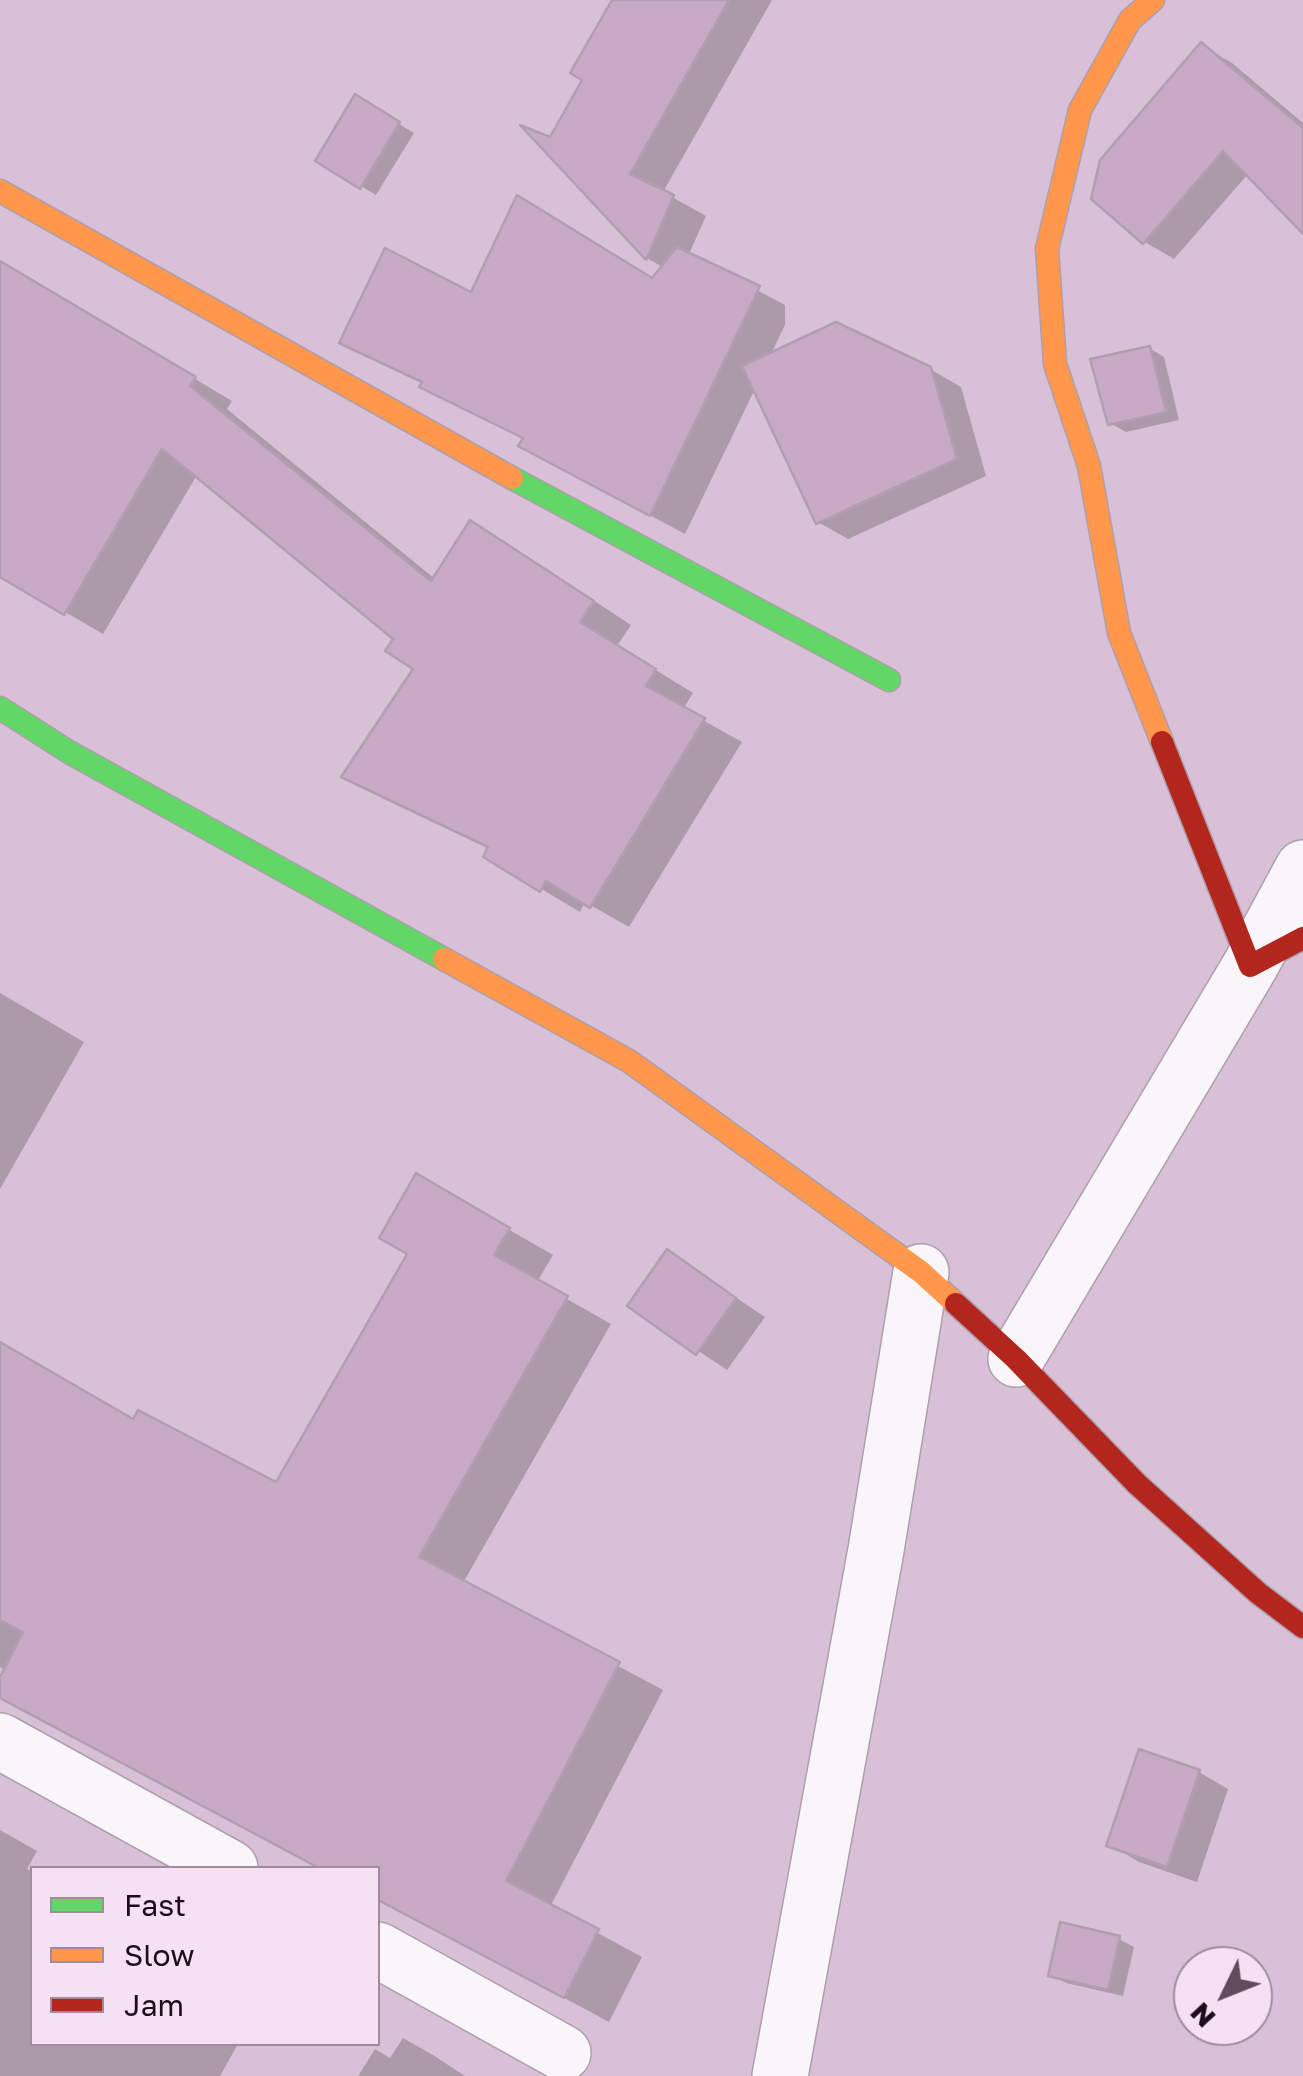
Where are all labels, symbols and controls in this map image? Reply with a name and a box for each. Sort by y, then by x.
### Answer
legend [30,1866,380,2046]
text: Fast [124,1887,186,1923]
text: Slow [124,1937,195,1973]
north arrow [1173,1946,1273,2046]
text: Jam [124,1987,184,2023]
text: N [1183,1996,1221,2034]

